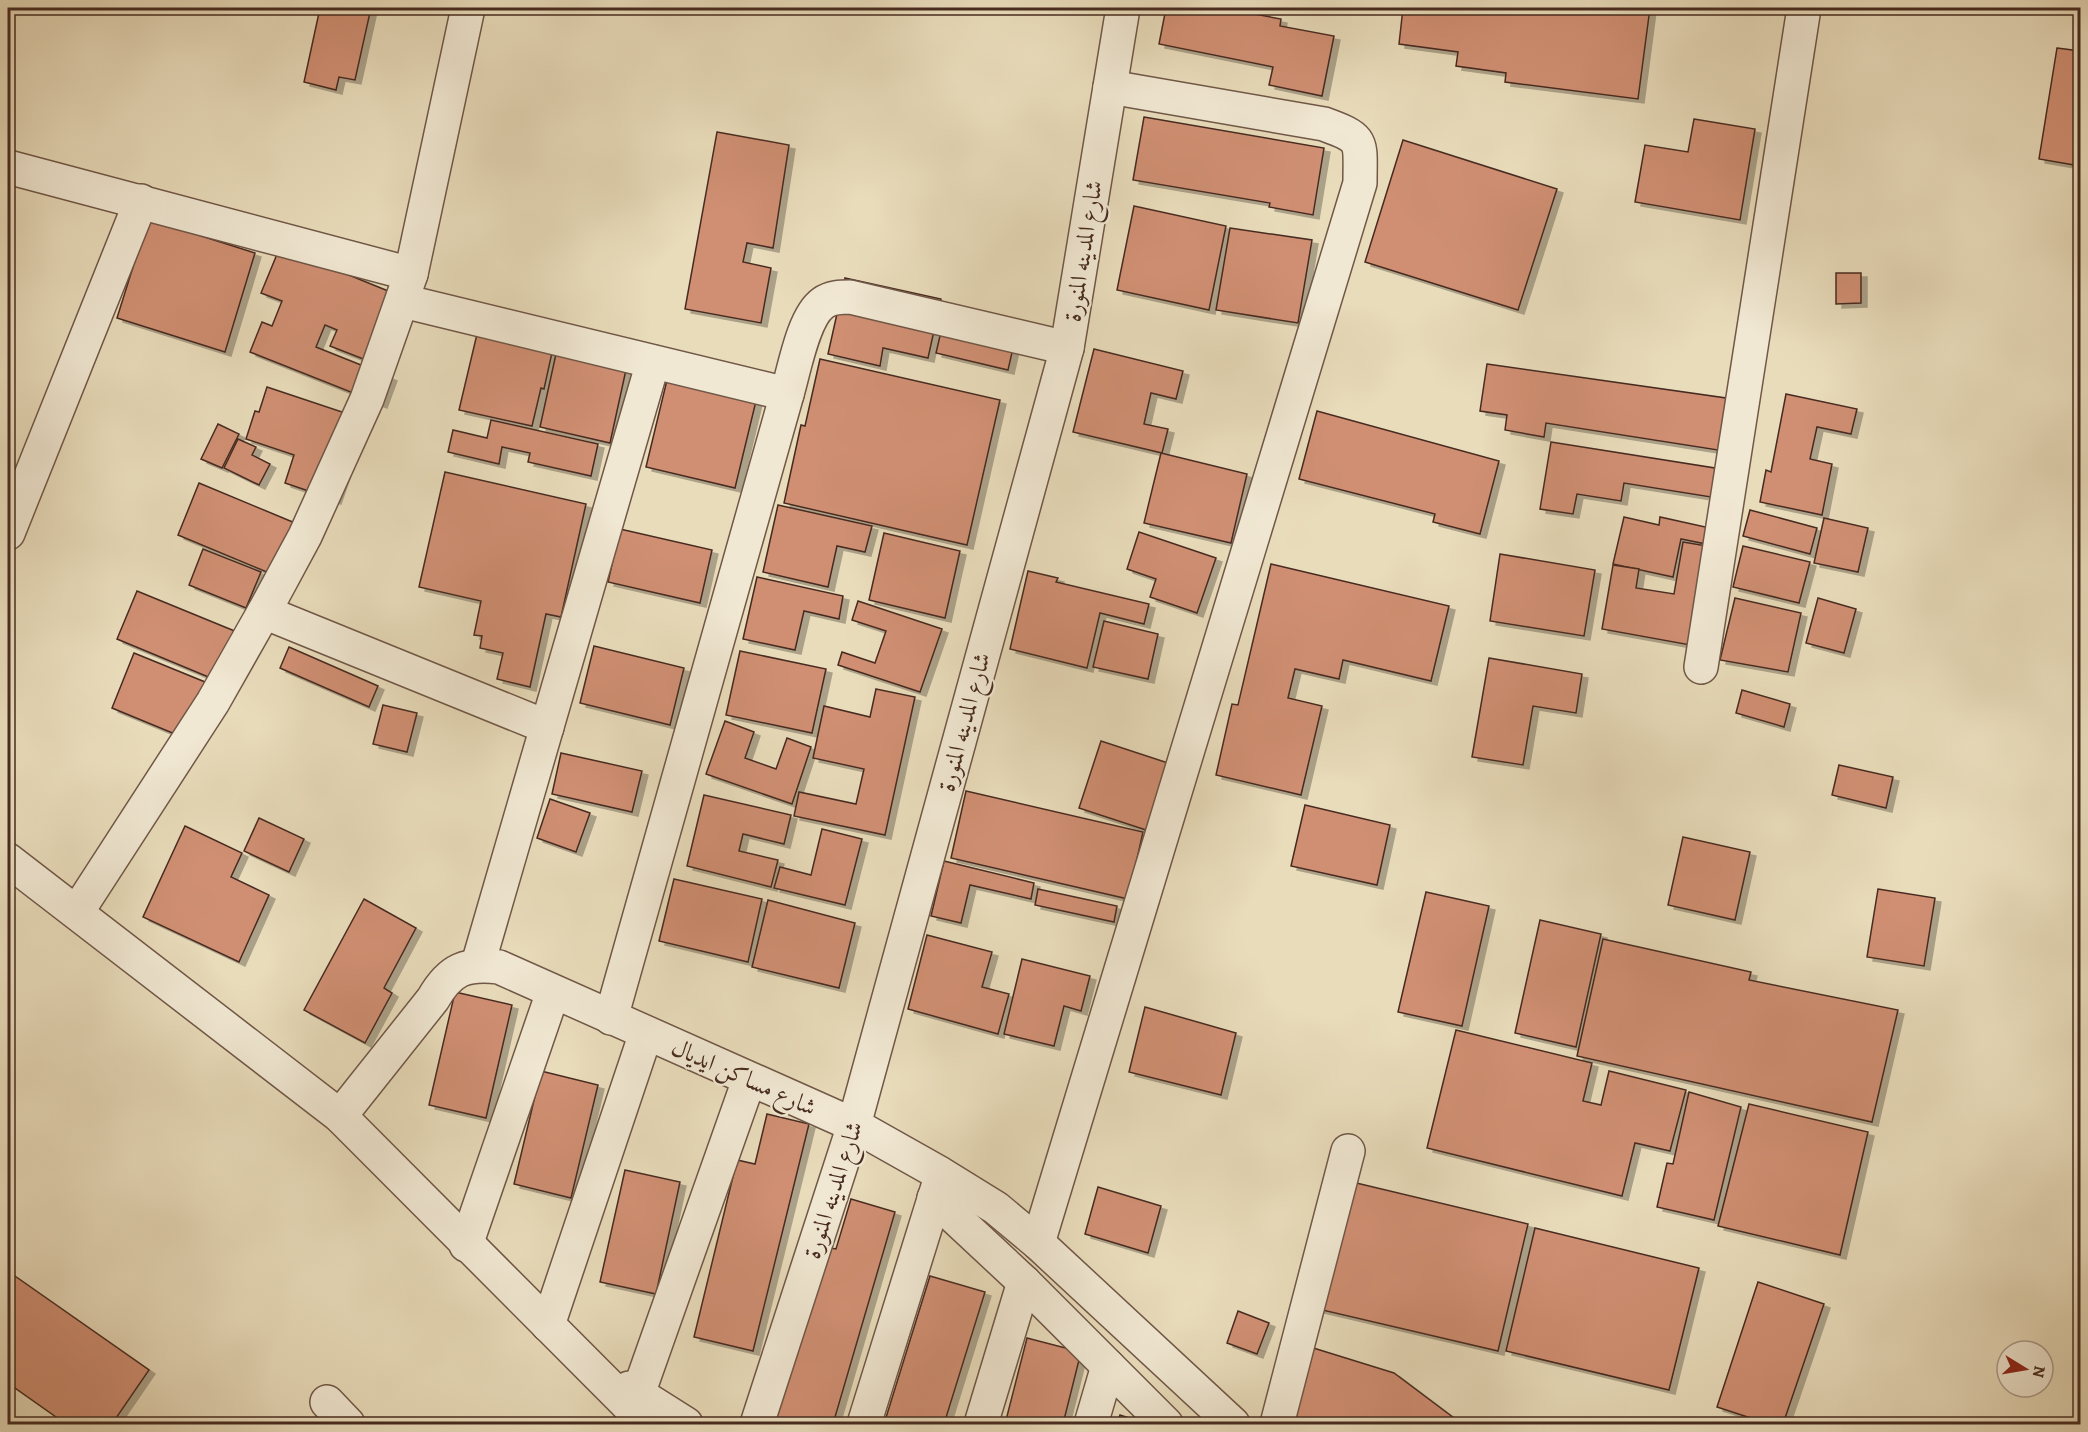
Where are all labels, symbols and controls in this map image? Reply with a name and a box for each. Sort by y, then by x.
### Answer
street label: شارع المدينه المنورة [1056,178,1114,325]
street label: شارع المدينه المنورة [930,649,1002,796]
street label: شارع مساكن ايديال [665,1031,822,1127]
street label: شارع المدينه المنورة [796,1117,874,1264]
north arrow [1995,1339,2055,1399]
text: N [2027,1364,2051,1380]

